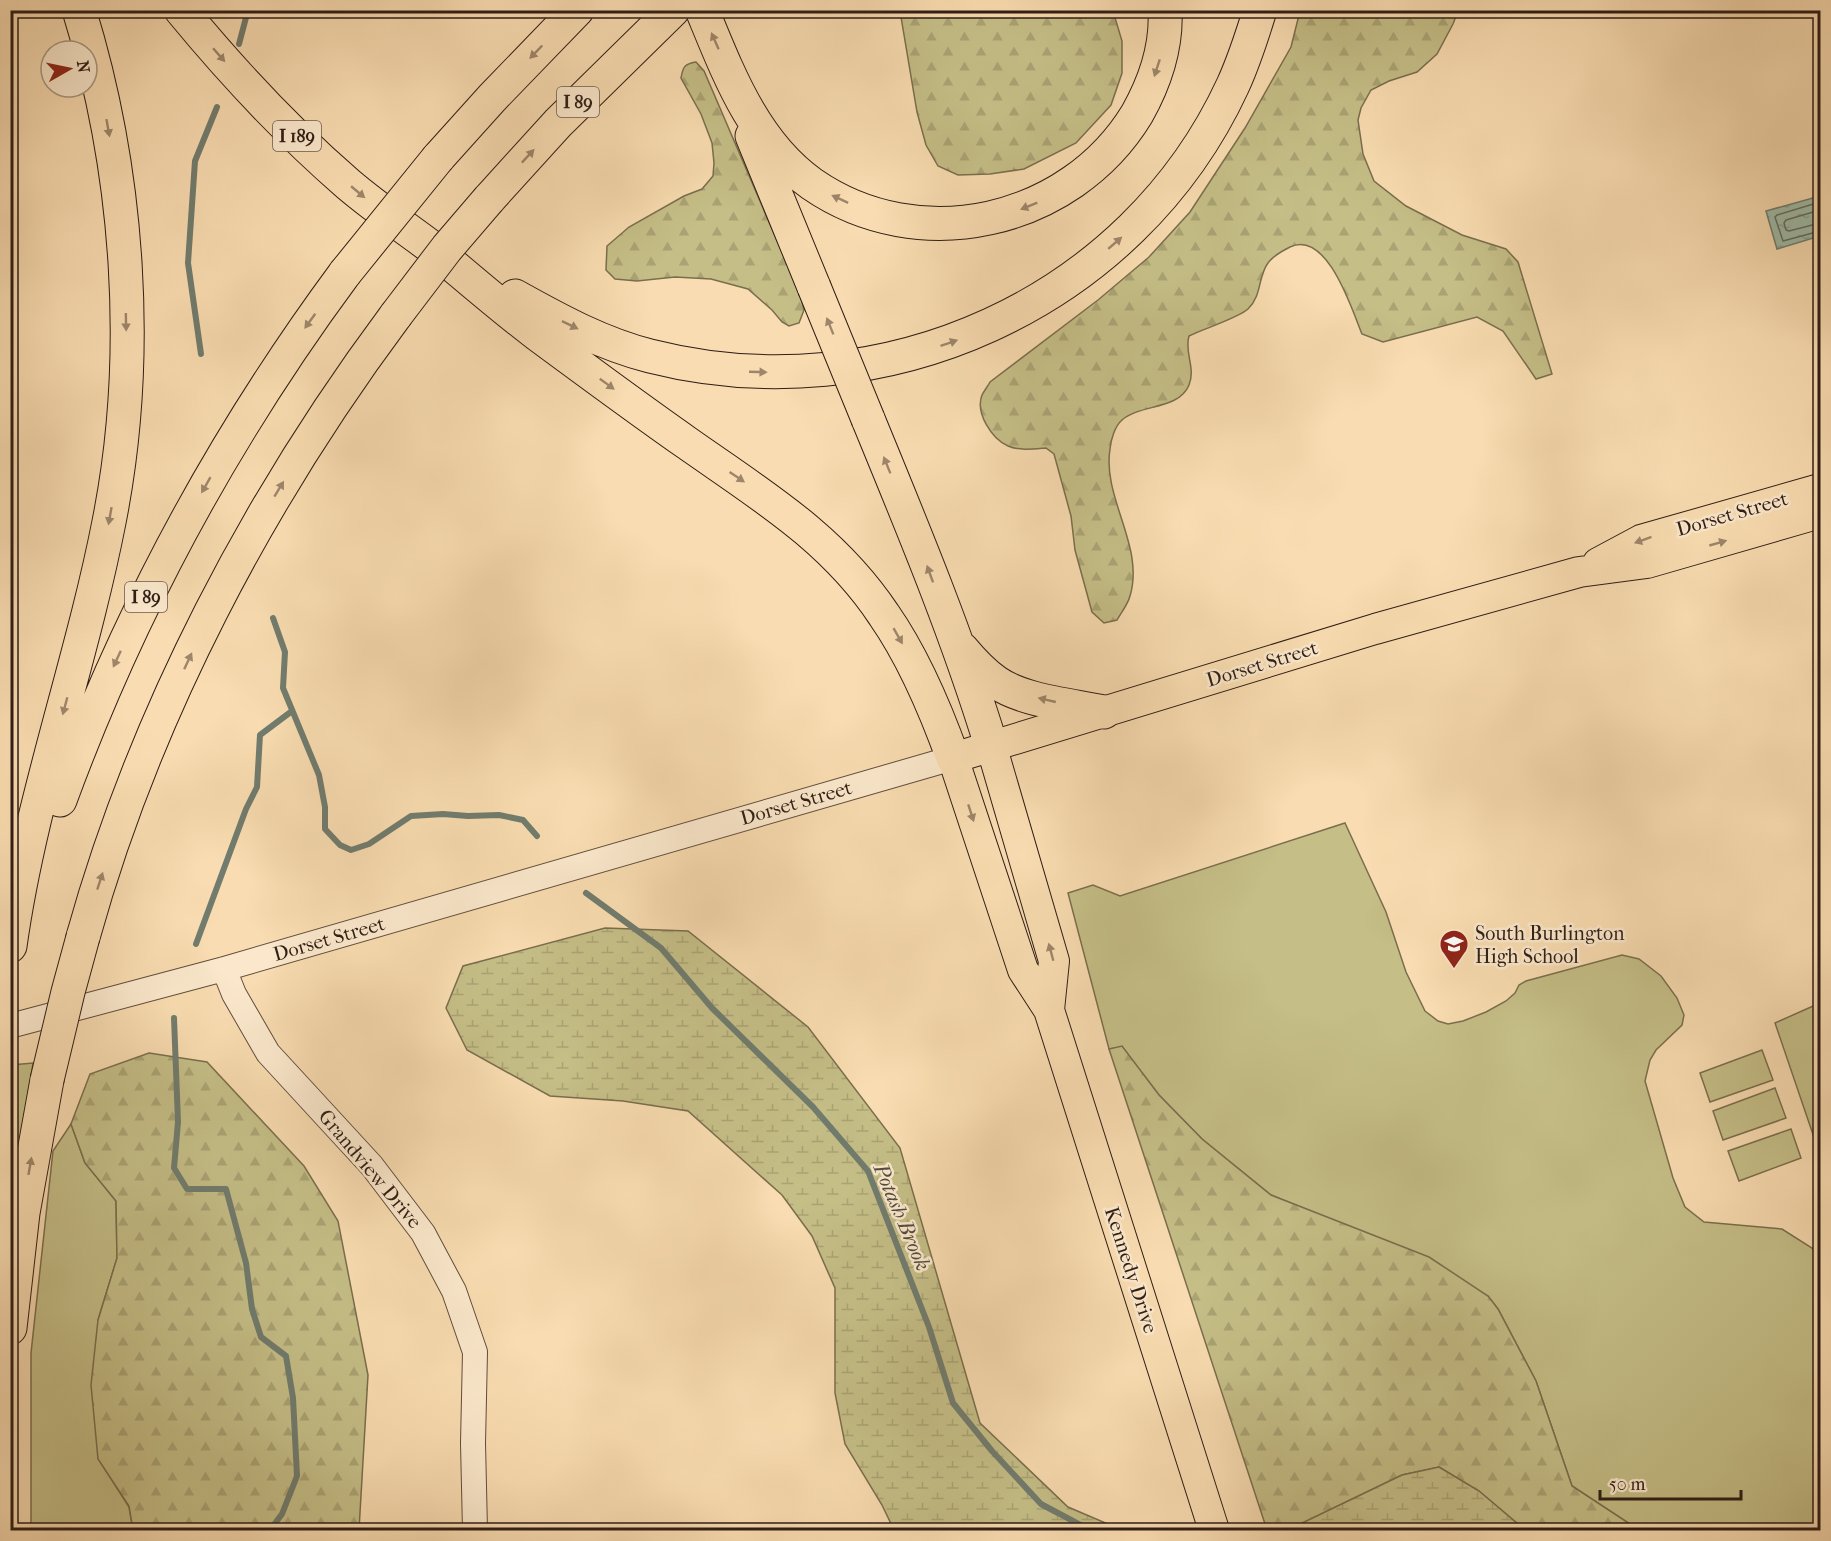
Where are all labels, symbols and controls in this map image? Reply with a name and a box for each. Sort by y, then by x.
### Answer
one-way arrow [710,32,720,50]
north arrow [39,39,99,99]
one-way arrow [529,45,543,60]
one-way arrow [212,47,225,62]
text: N [73,59,94,75]
one-way arrow [1152,59,1162,77]
road number: I 89 [557,87,599,117]
one-way arrow [104,119,113,138]
road number: I 189 [273,121,321,151]
one-way arrow [521,148,535,163]
one-way arrow [350,185,365,198]
one-way arrow [831,195,848,204]
one-way arrow [1020,202,1038,212]
one-way arrow [1108,236,1123,250]
one-way arrow [304,312,316,328]
one-way arrow [121,313,131,332]
one-way arrow [825,317,834,335]
one-way arrow [562,321,579,330]
one-way arrow [941,337,959,347]
one-way arrow [748,368,767,377]
one-way arrow [599,378,614,390]
one-way arrow [882,456,891,474]
one-way arrow [729,471,745,482]
one-way arrow [201,477,211,494]
one-way arrow [273,481,284,497]
street label: Dorset Street [1673,487,1791,541]
one-way arrow [105,507,114,526]
one-way arrow [1634,536,1652,546]
one-way arrow [1709,538,1727,547]
one-way arrow [925,565,935,583]
road number: I 89 [125,582,167,612]
one-way arrow [892,628,903,644]
street label: Dorset Street [1204,636,1320,692]
one-way arrow [112,650,122,668]
one-way arrow [183,653,192,670]
one-way arrow [1038,694,1056,704]
one-way arrow [60,697,70,715]
street label: Dorset Street [737,776,855,830]
one-way arrow [966,804,976,822]
one-way arrow [96,872,106,890]
street label: Dorset Street [270,912,388,966]
place label: South Burlington High School [1475,922,1625,968]
school or university icon: South Burlington High School [1438,928,1470,970]
one-way arrow [1046,943,1056,961]
street label: Grandview Drive [314,1105,426,1233]
one-way arrow [26,1156,35,1175]
water label: Potash Brook [868,1159,935,1274]
street label: Kennedy Drive [1100,1204,1162,1336]
scale bar [1600,1463,1741,1501]
text: 50 m [1609,1474,1646,1495]

